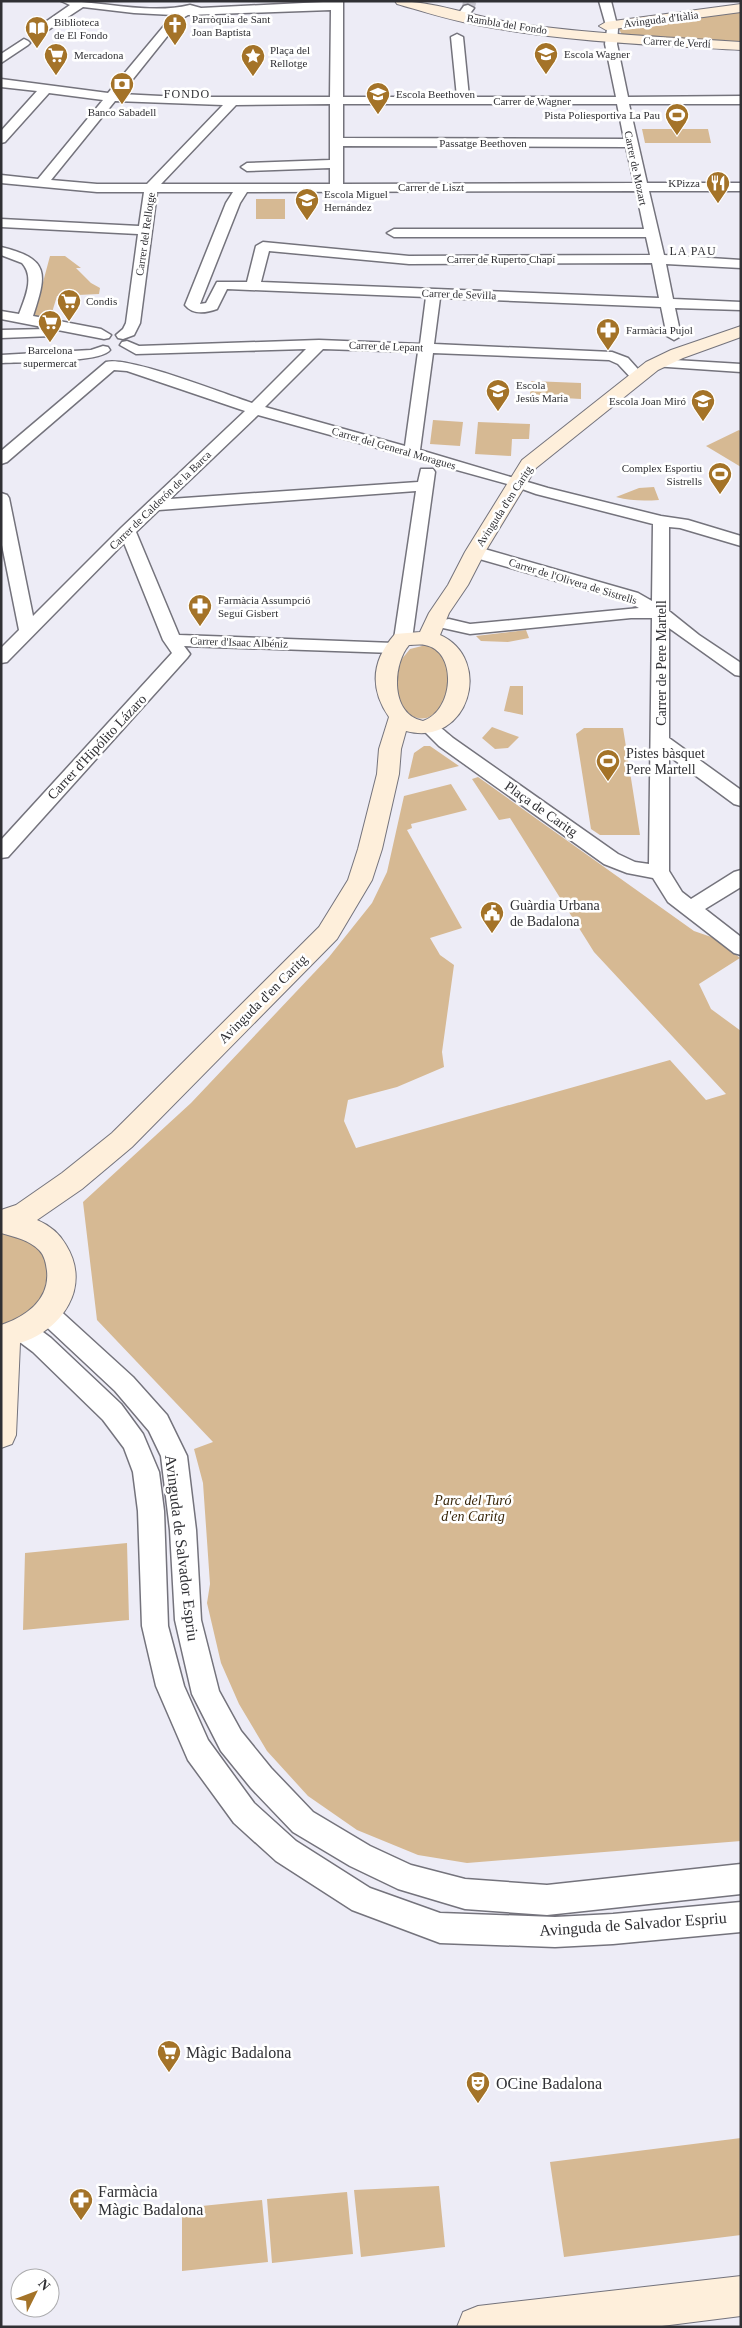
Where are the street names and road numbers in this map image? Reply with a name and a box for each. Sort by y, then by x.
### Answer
street label: Avinguda d'Itàlia [623,8,699,30]
street label: Rambla del Fondo [466,12,549,36]
street label: Carrer de Verdi [643,34,711,50]
street label: Carrer de Wagner [493,95,571,107]
street label: Carrer de Mozart [622,130,650,206]
street label: Passatge Beethoven [439,137,527,149]
street label: Carrer de Liszt [398,181,464,193]
street label: Carrer del Rellotge [133,191,157,277]
street label: Carrer de Ruperto Chapí [447,253,555,265]
street label: Carrer de Sevilla [422,287,497,301]
street label: Carrer de Lepant [349,339,423,353]
street label: Carrer del General Moragues [331,425,457,471]
street label: Carrer de Calderón de la Barca [107,448,213,552]
street label: Avinguda d'en Caritg [474,463,535,548]
street label: Carrer de l'Olivera de Sistrells [507,556,639,606]
street label: Carrer de Pere Martell [654,600,669,726]
street label: Carrer d'Isaac Albéniz [190,634,288,650]
street label: Carrer d'Hipólito Lázaro [45,691,149,803]
street label: Plaça de Caritg [502,778,580,840]
street label: Avinguda d'en Caritg [216,952,310,1046]
street label: Avinguda de Salvador Espriu [161,1454,202,1642]
street label: Avinguda de Salvador Espriu [539,1909,727,1940]

